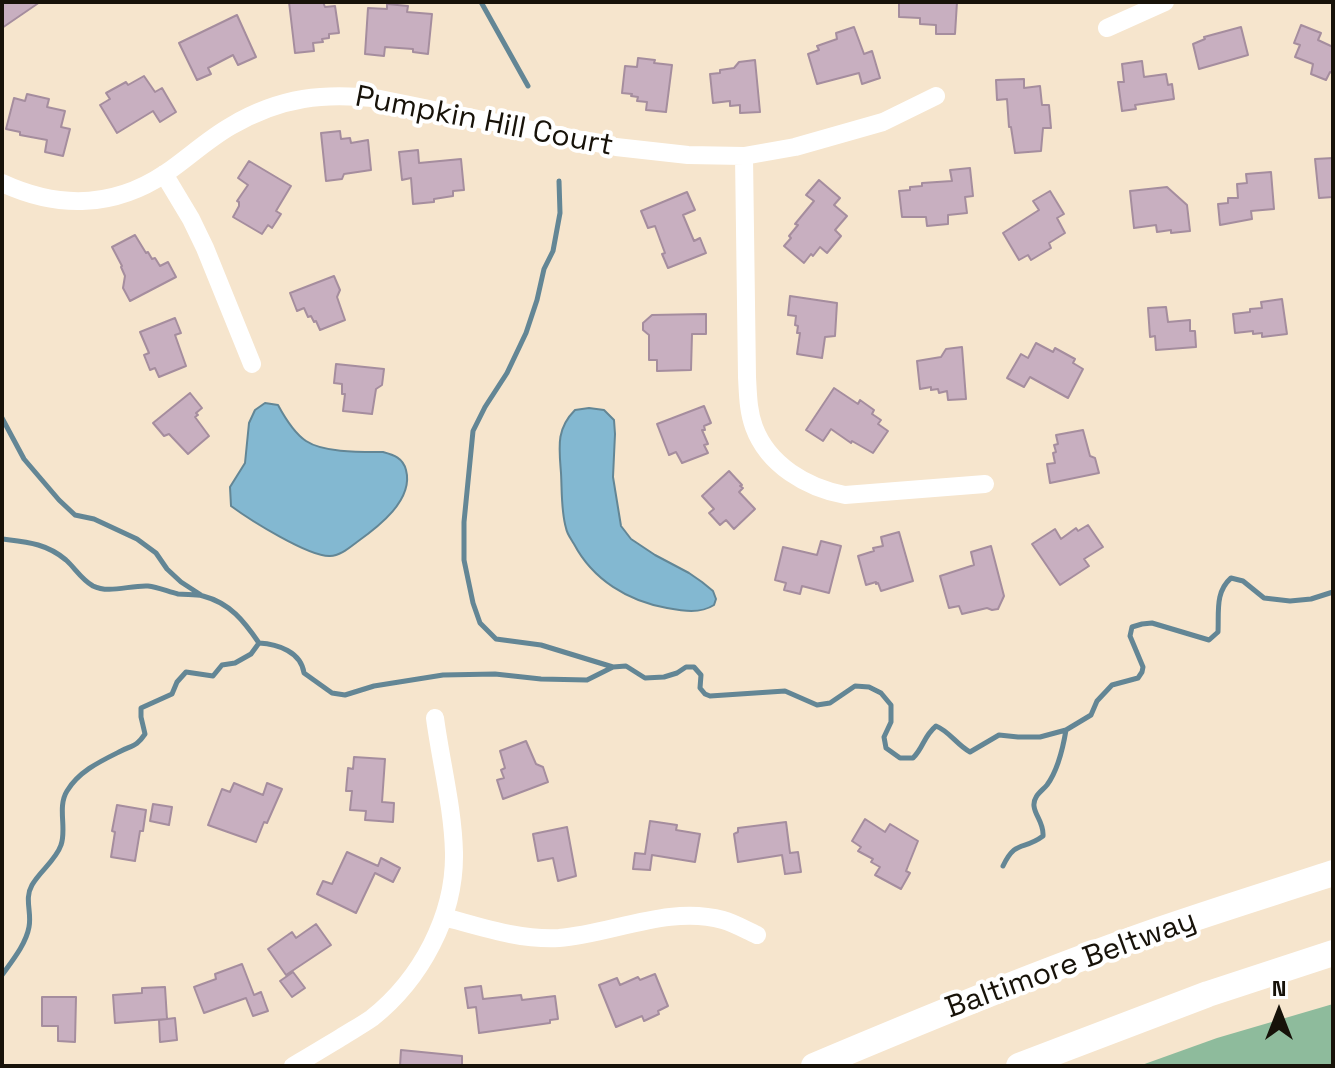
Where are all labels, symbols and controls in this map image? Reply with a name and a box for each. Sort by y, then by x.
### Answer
street label: Pumpkin Hill Court [352,79,616,165]
street label: Baltimore Beltway [941,903,1201,1027]
north arrow [1239,972,1319,1052]
text: N [1272,974,1286,1002]

